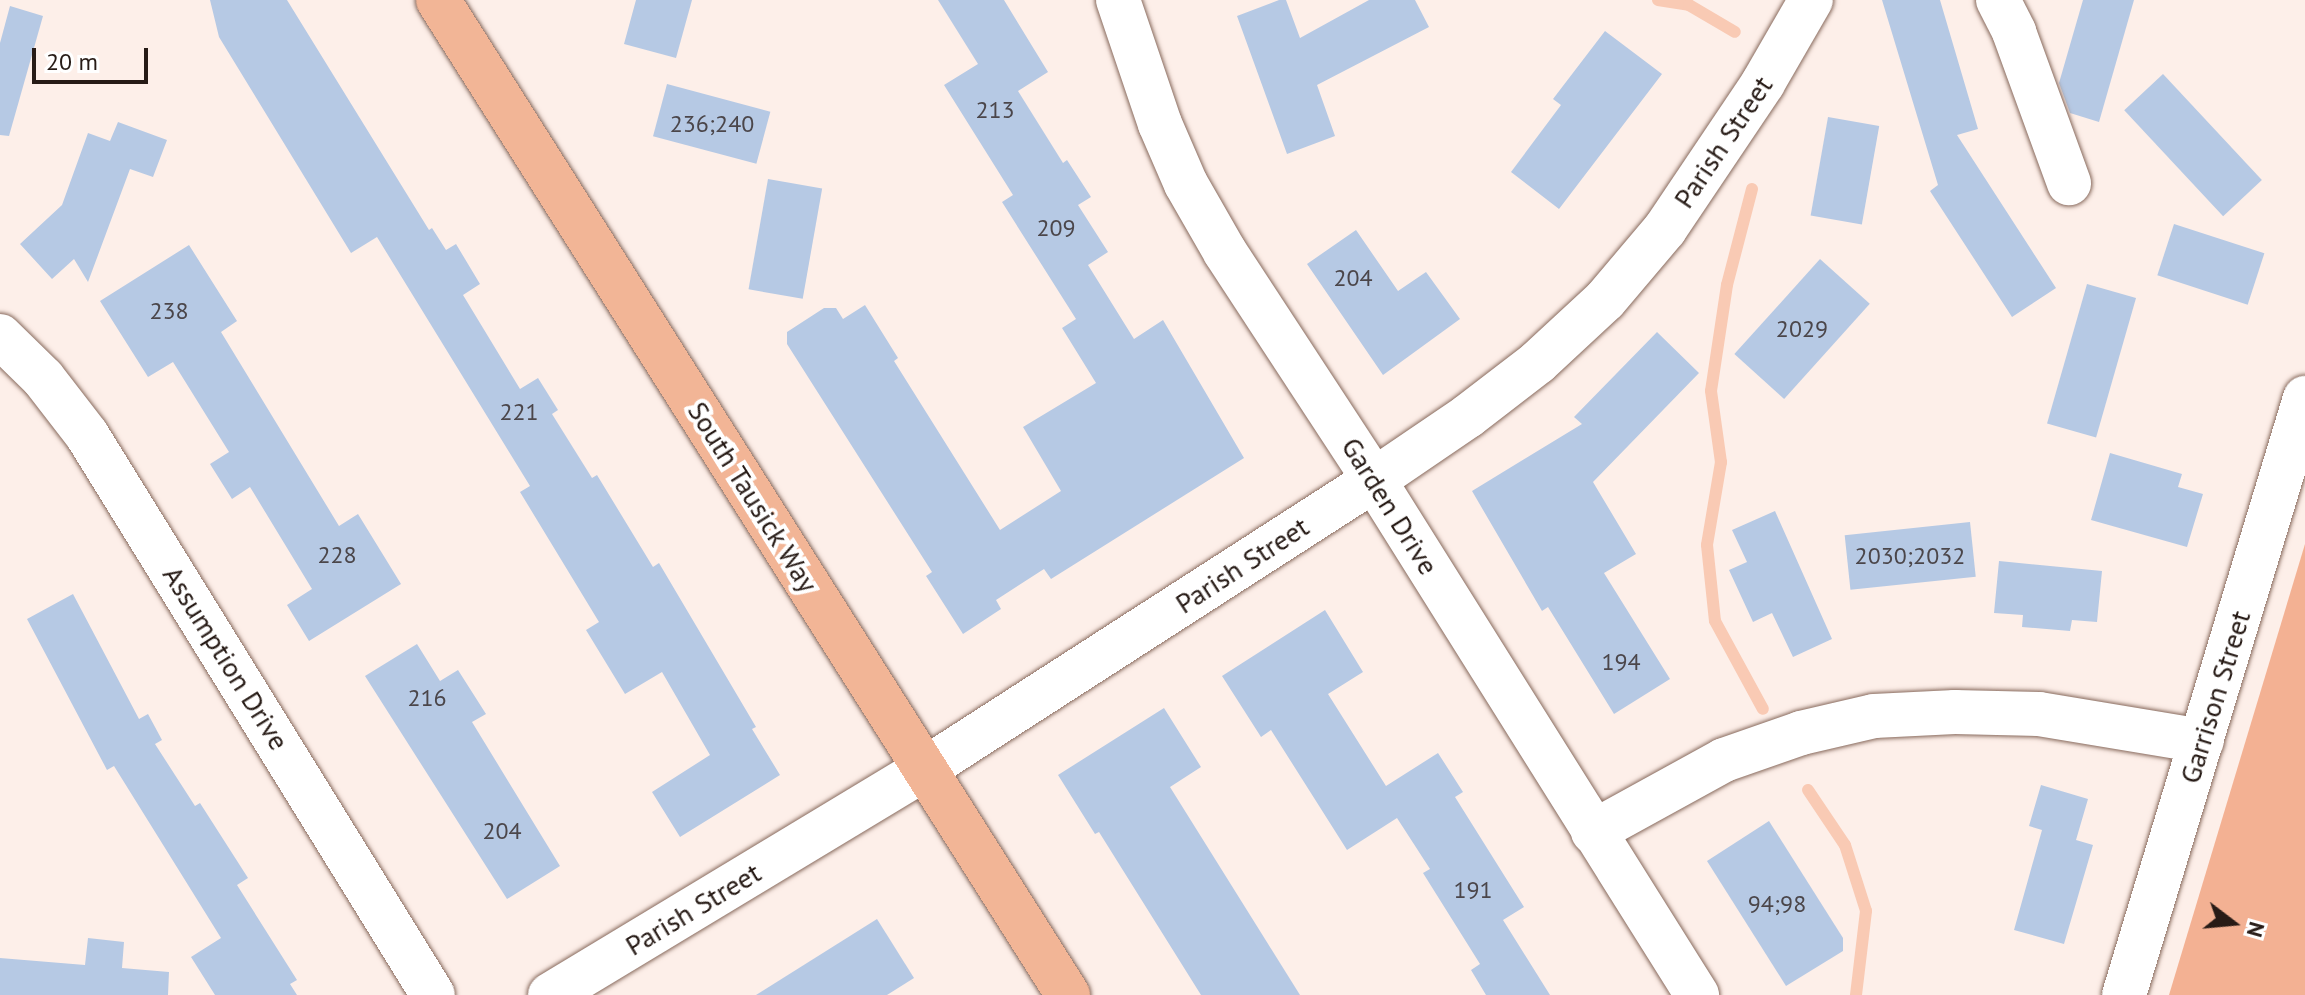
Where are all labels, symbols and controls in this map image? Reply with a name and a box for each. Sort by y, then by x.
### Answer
scale bar [36,32,152,82]
text: 20 m [46,46,98,77]
street label: Parish Street [1667,70,1779,214]
house number: 213 [975,96,1015,124]
house number: 236;240 [670,110,754,138]
house number: 209 [1036,214,1076,242]
house number: 204 [1333,264,1373,292]
house number: 238 [149,297,189,325]
house number: 2029 [1776,315,1828,343]
street label: South Tausick Way [680,395,826,599]
house number: 221 [499,398,539,426]
street label: Garden Drive [1335,431,1445,581]
street label: Parish Street [1169,510,1315,620]
house number: 228 [317,541,357,569]
house number: 2030;2032 [1855,542,1965,570]
street label: Assumption Drive [156,560,296,756]
street label: Garrison Street [2173,607,2257,787]
house number: 194 [1601,648,1641,676]
house number: 216 [407,684,447,712]
house number: 204 [482,817,522,845]
street label: Parish Street [619,856,767,962]
house number: 191 [1453,876,1493,904]
north arrow [2193,883,2273,963]
house number: 94;98 [1748,890,1806,918]
text: N [2241,919,2272,940]

